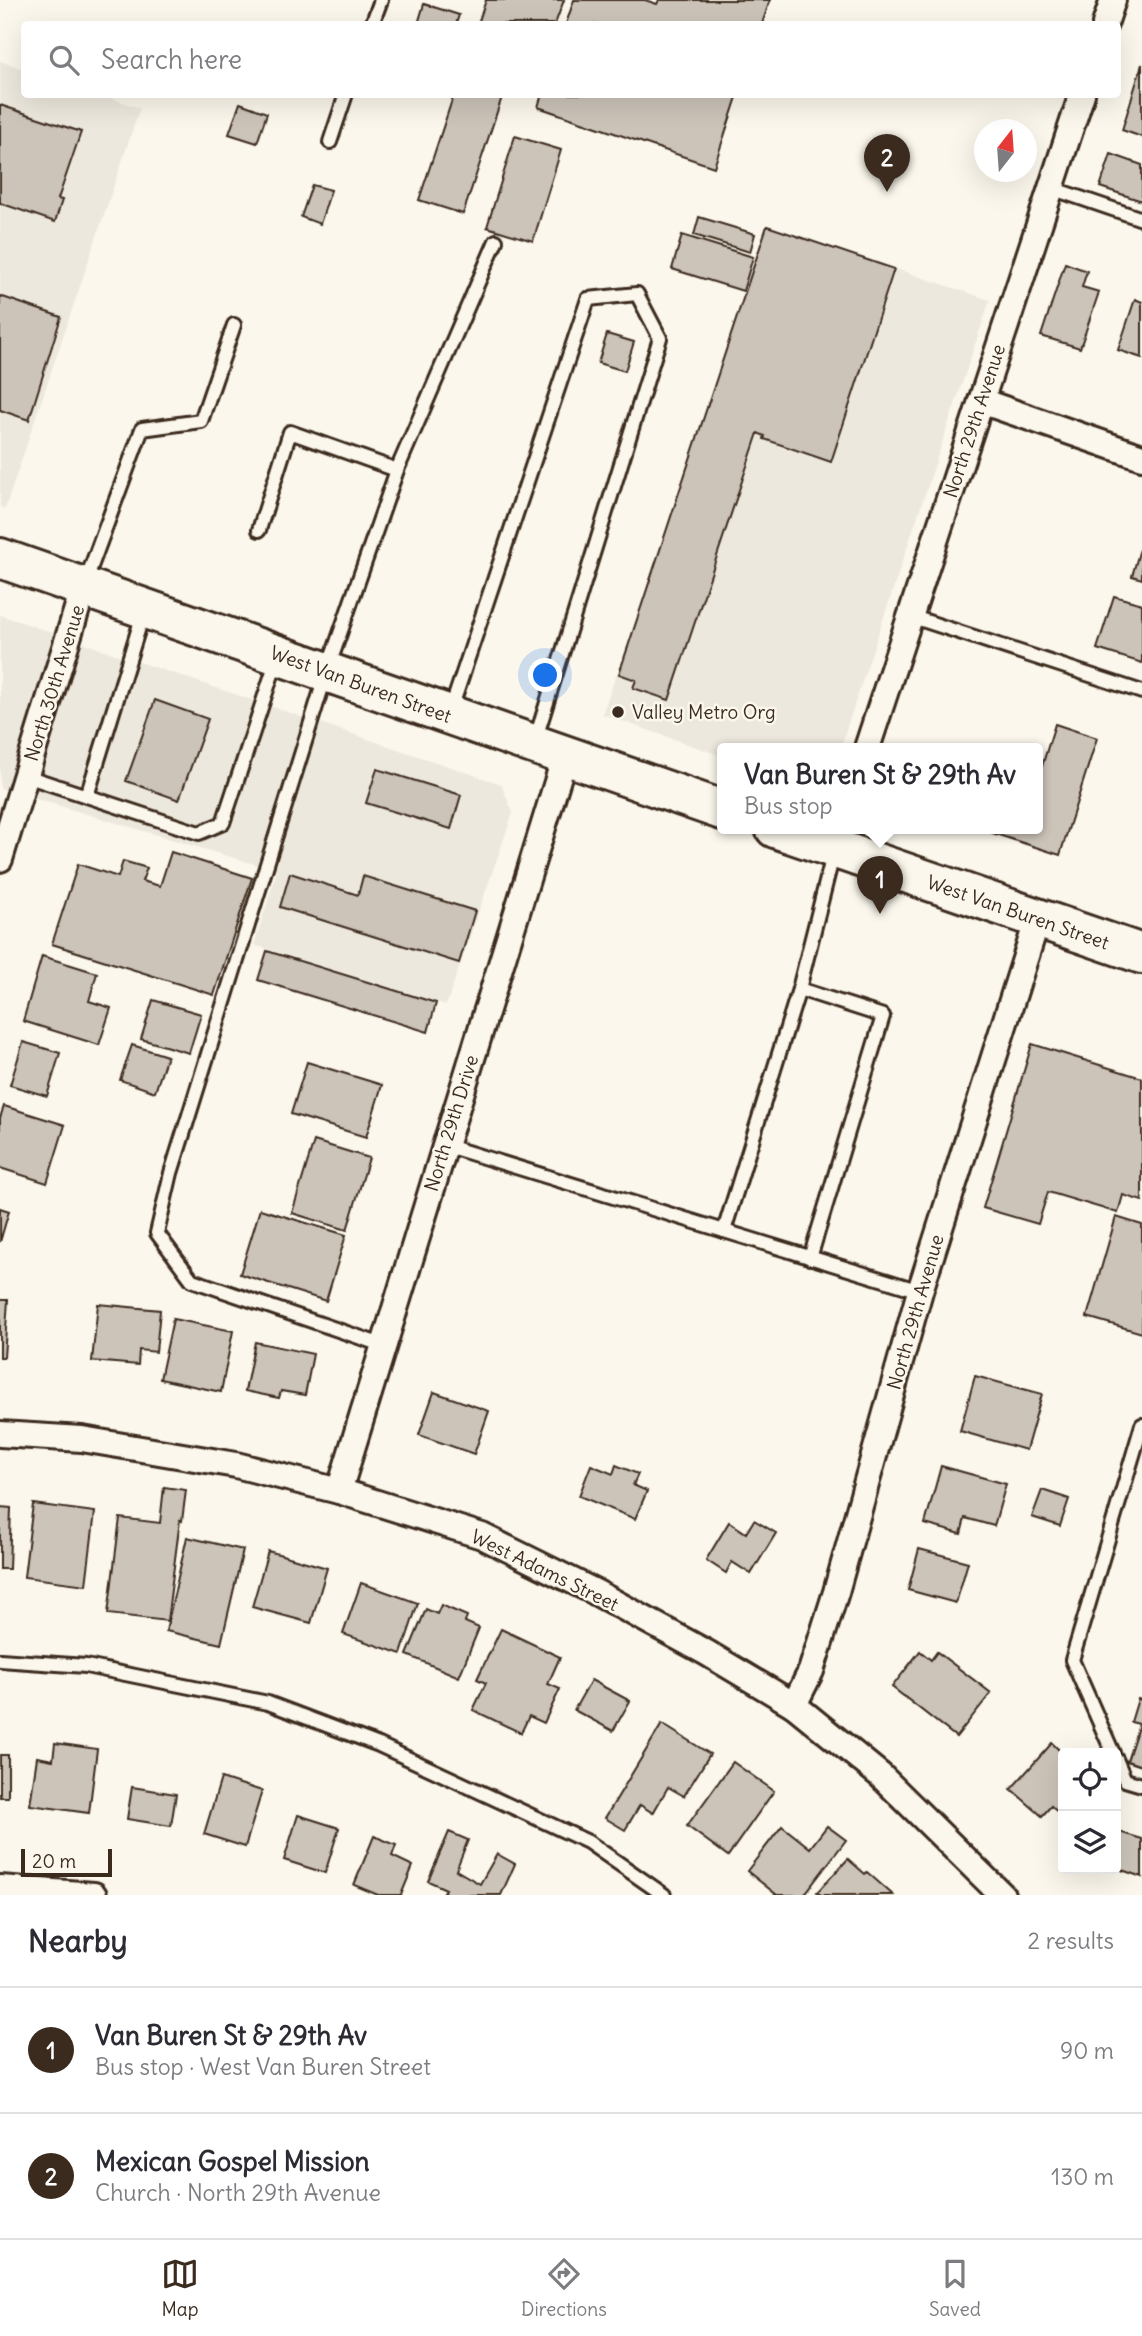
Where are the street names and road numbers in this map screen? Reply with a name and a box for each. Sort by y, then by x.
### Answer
street label: North 29th Avenue [938,341,1010,501]
street label: North 30th Avenue [19,602,89,764]
street label: West Van Buren Street [267,640,455,728]
street label: West Van Buren Street [924,870,1112,954]
street label: North 29th Drive [419,1052,483,1194]
street label: North 29th Avenue [881,1232,949,1392]
street label: West Adams Street [467,1524,623,1616]

